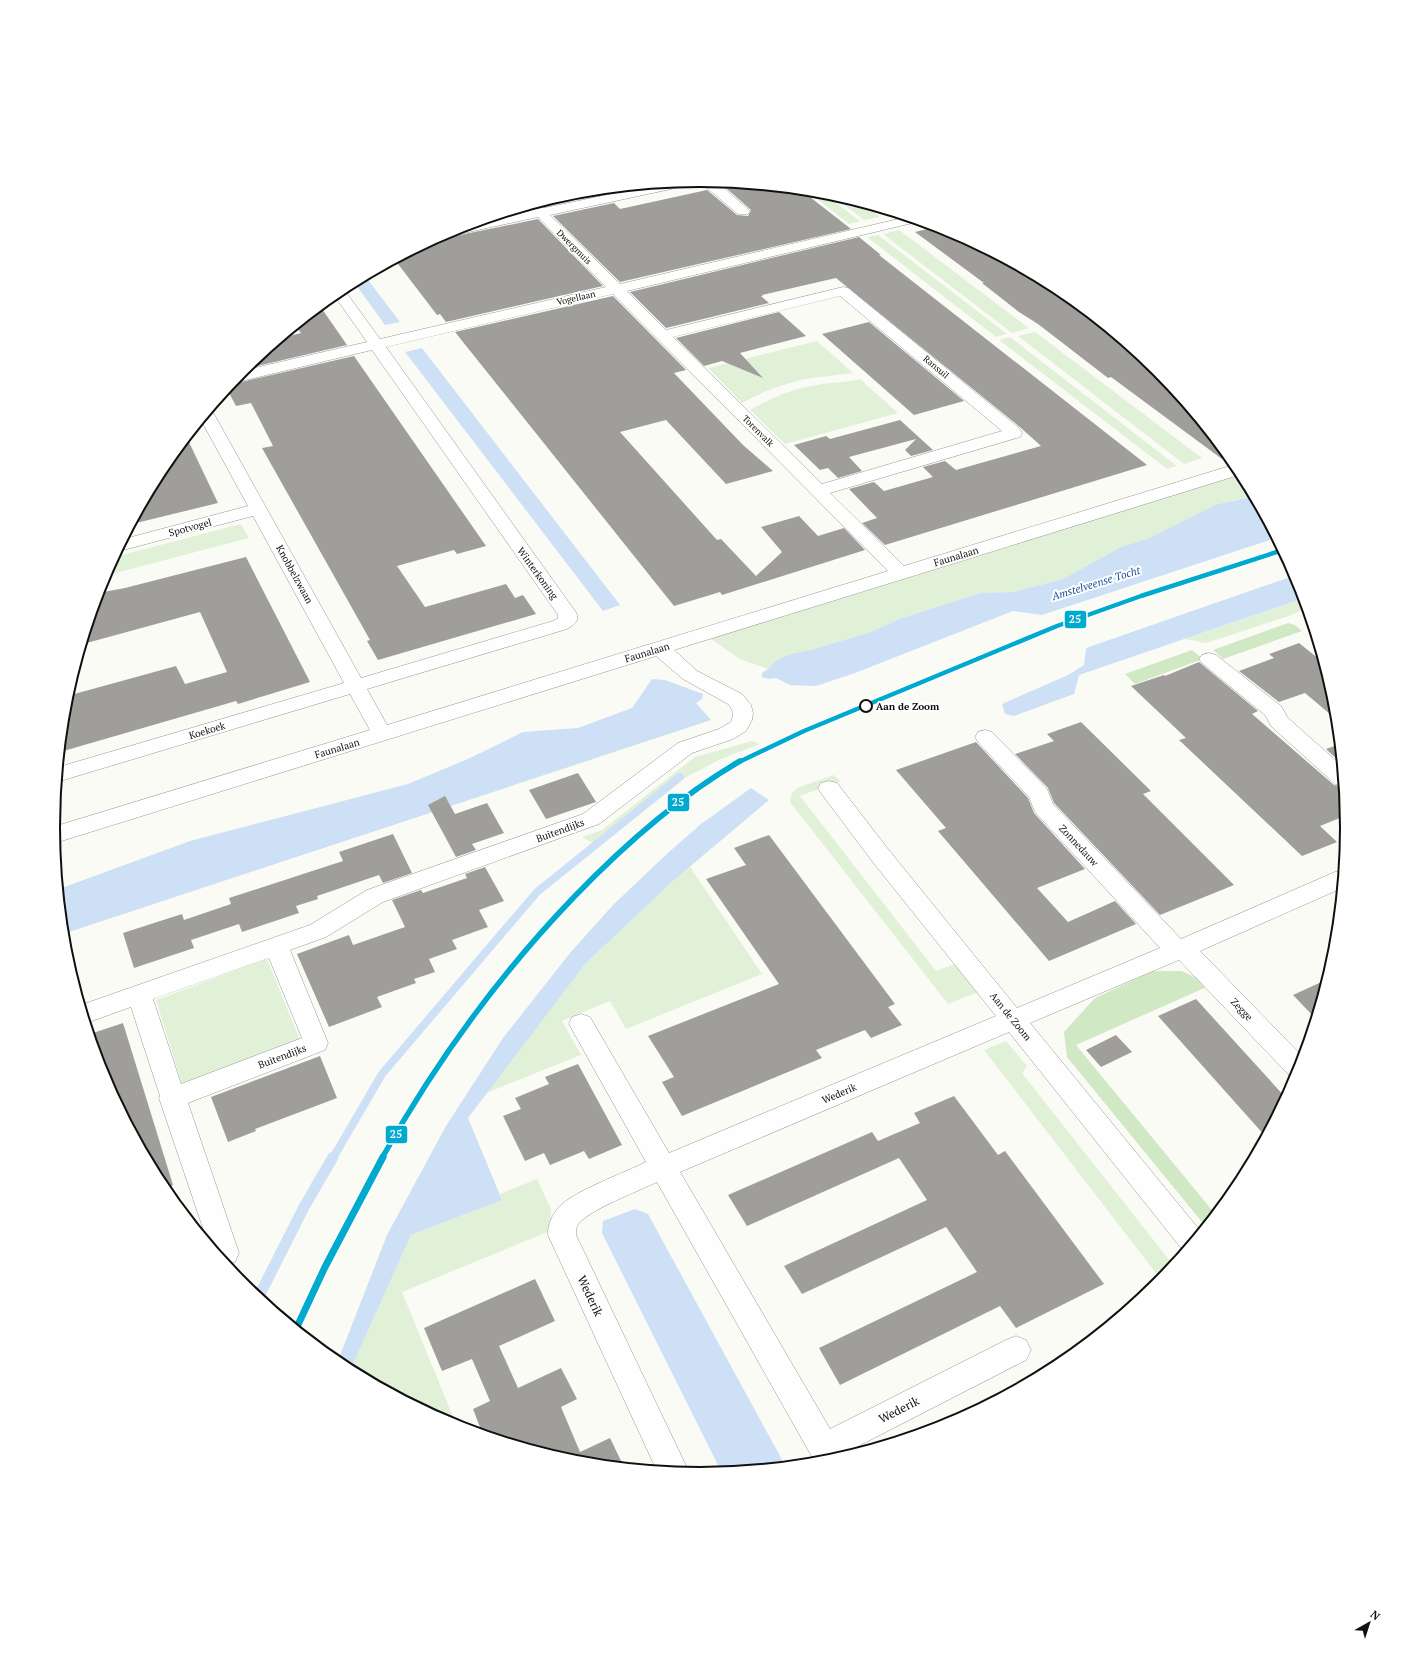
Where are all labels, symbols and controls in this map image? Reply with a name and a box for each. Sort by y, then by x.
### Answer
street label: Dwergmuis [554,227,594,267]
street label: Vogellaan [555,288,597,308]
street label: Ransuil [921,353,952,381]
street label: Torenvalk [740,413,777,450]
street label: Spotvogel [167,516,213,539]
street label: Knobbelzwaan [273,543,316,606]
street label: Faunalaan [932,543,980,569]
street label: Winterkoning [514,545,561,603]
water label: Amstelveense Tocht [1049,563,1142,603]
line badge: 25 [1064,610,1087,629]
text: 25 [1069,612,1081,626]
street label: Faunalaan [623,639,671,665]
marker: Aan de Zoom [859,699,873,713]
place label: Aan de Zoom [876,700,940,713]
street label: Koekoek [187,719,228,742]
street label: Faunalaan [313,735,361,761]
line badge: 25 [667,793,690,812]
text: 25 [672,795,684,809]
street label: Buitendijks [534,816,586,845]
street label: Zonnedauw [1056,822,1102,869]
street label: Aan de Zoom [987,989,1034,1044]
street label: Zegge [1228,995,1256,1023]
street label: Buitendijks [256,1041,308,1072]
street label: Wederik [820,1080,859,1107]
line badge: 25 [385,1125,408,1144]
text: 25 [390,1127,402,1141]
street label: Wederik [574,1273,607,1319]
street label: Wederik [876,1393,922,1426]
north arrow [1349,1603,1389,1643]
text: N [1368,1607,1383,1624]

